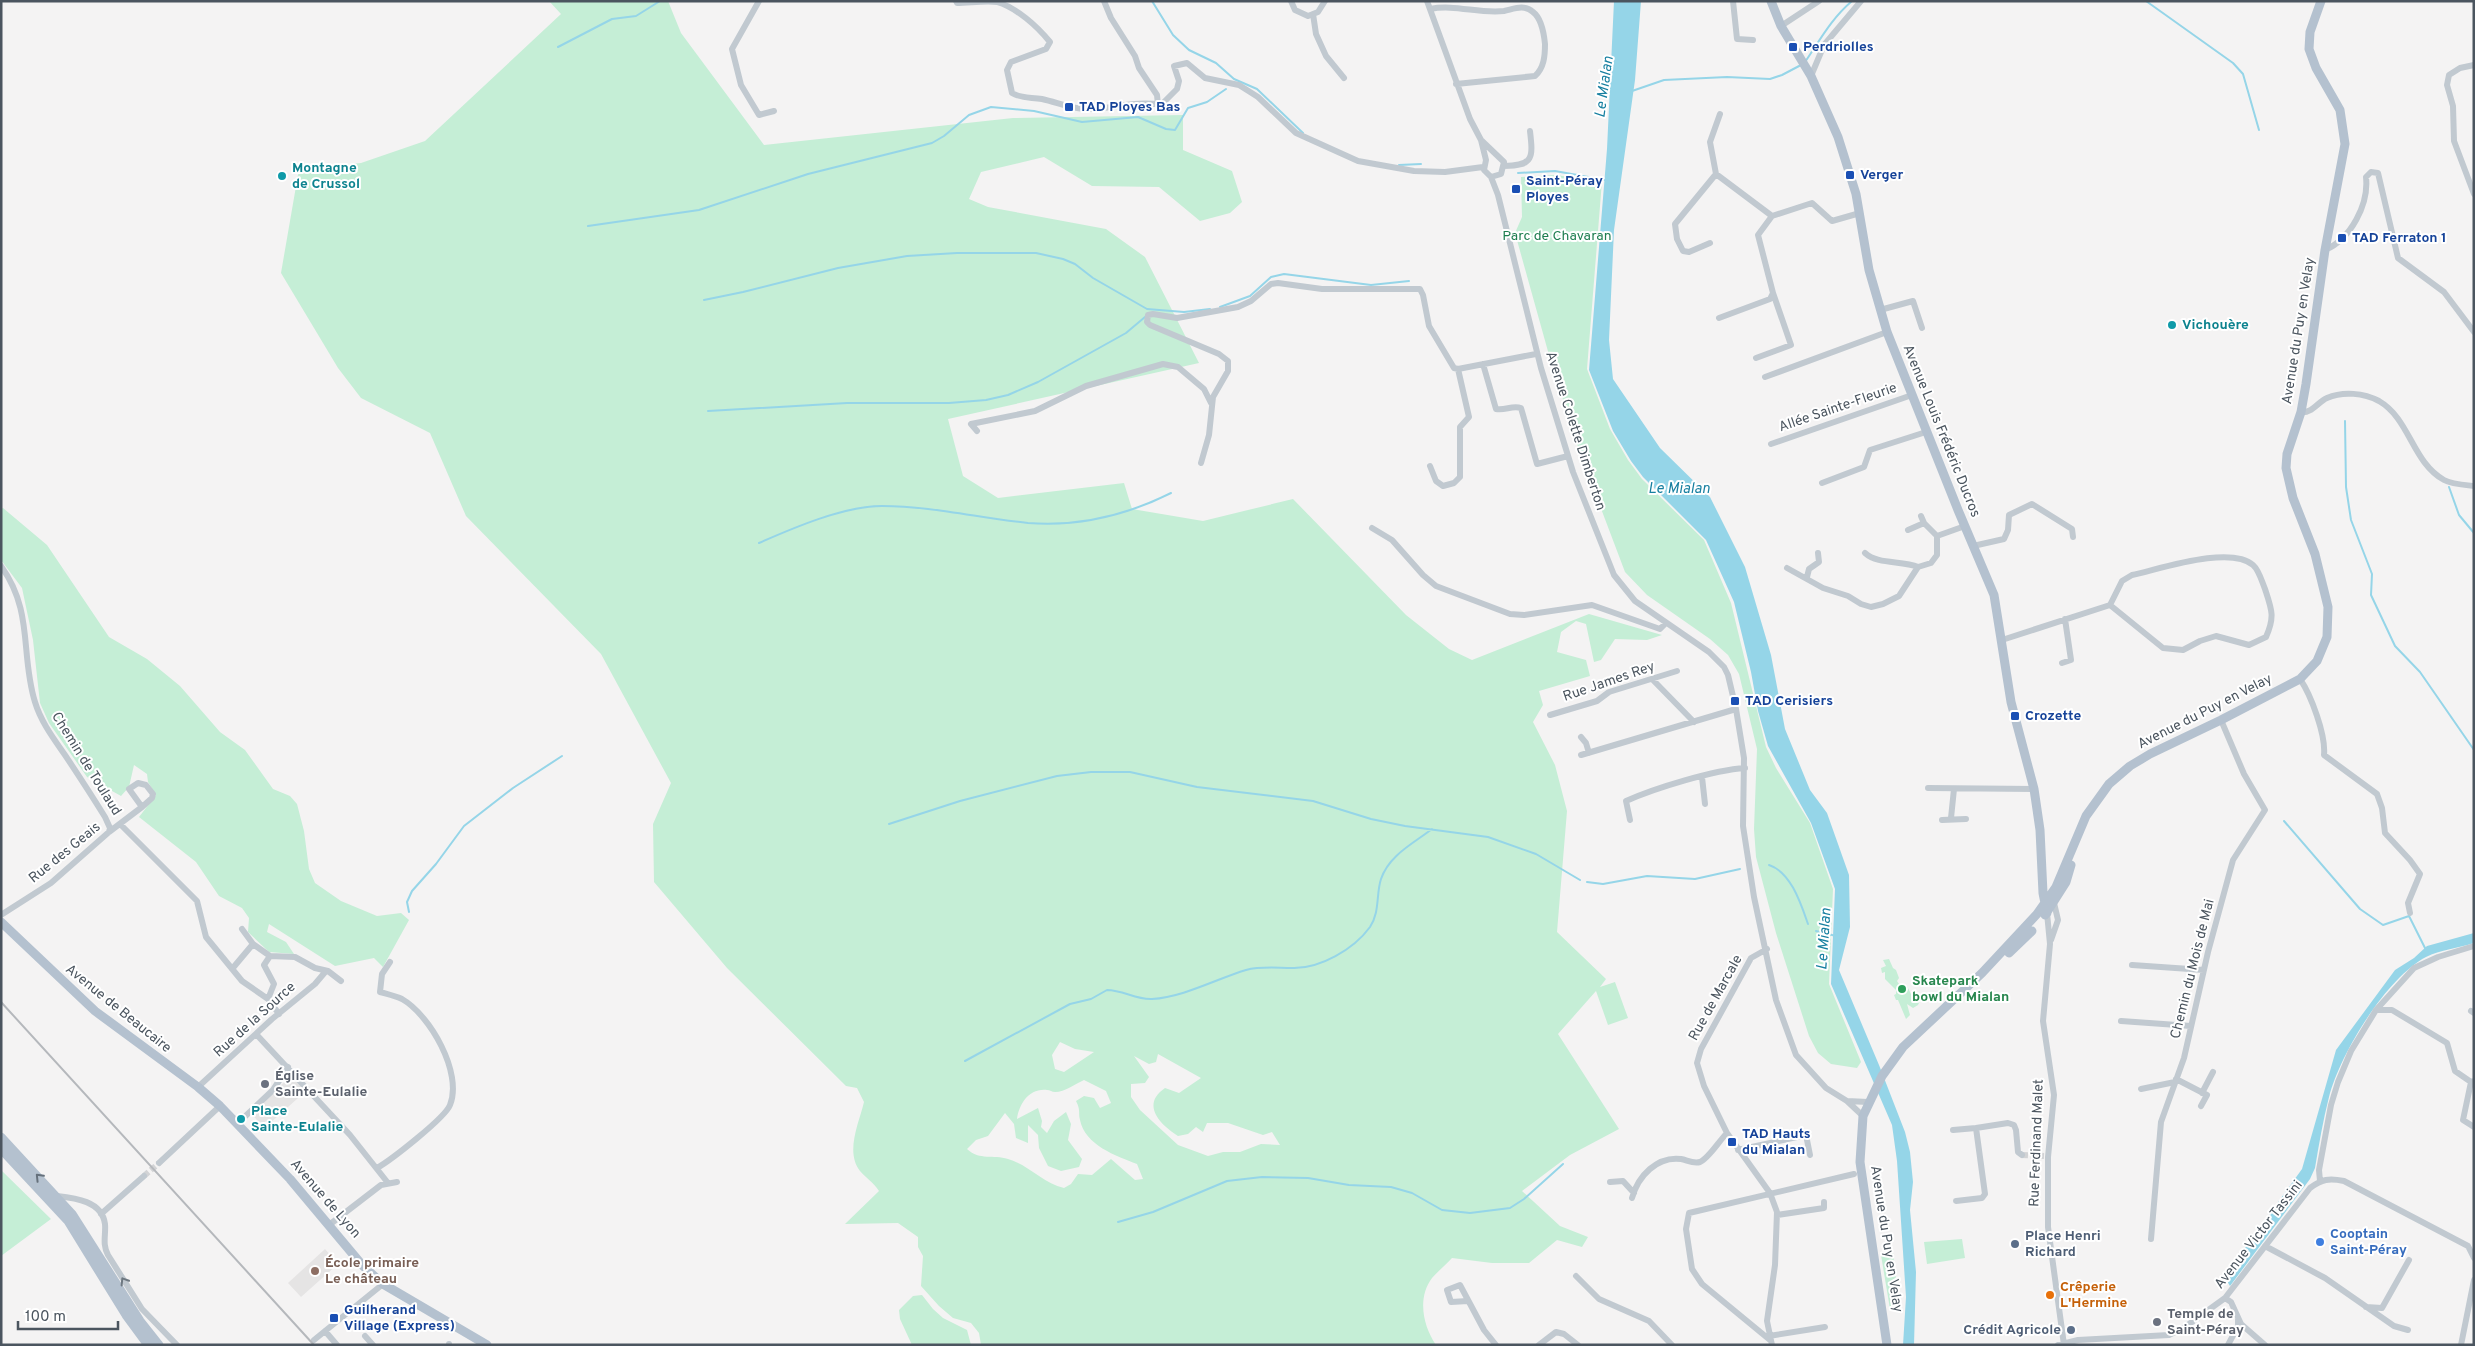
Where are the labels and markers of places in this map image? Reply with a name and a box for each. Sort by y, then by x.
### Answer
place label: Perdriolles [1803,39,1874,56]
marker: Perdriolles [1787,41,1799,53]
place label: TAD Ployes Bas [1079,99,1180,116]
marker: TAD Ployes Bas [1063,101,1075,113]
place label: Montagne de Crussol [292,160,360,193]
place label: Verger [1860,167,1903,184]
marker: Verger [1844,169,1856,181]
marker: Montagne de Crussol [276,170,288,182]
place label: Saint-Péray Ployes [1526,173,1603,206]
marker: Saint-Péray Ployes [1510,183,1522,195]
place label: TAD Ferraton 1 [2352,230,2447,247]
marker: TAD Ferraton 1 [2336,232,2348,244]
place label: Vichouère [2182,317,2249,334]
marker: Vichouère [2166,319,2178,331]
place label: TAD Cerisiers [1745,693,1833,710]
marker: TAD Cerisiers [1729,695,1741,707]
place label: Crozette [2025,708,2081,725]
marker: Crozette [2009,710,2021,722]
place label: Skatepark bowl du Mialan [1912,973,2009,1006]
marker: Skatepark bowl du Mialan [1896,983,1908,995]
place label: Église Sainte-Eulalie [275,1067,367,1101]
marker: Église Sainte-Eulalie [259,1078,271,1090]
place label: Place Sainte-Eulalie [251,1103,343,1136]
marker: Place Sainte-Eulalie [235,1113,247,1125]
place label: TAD Hauts du Mialan [1742,1126,1811,1159]
marker: TAD Hauts du Mialan [1726,1136,1738,1148]
place label: Cooptain Saint-Péray [2330,1226,2407,1259]
place label: Place Henri Richard [2025,1228,2101,1261]
marker: Cooptain Saint-Péray [2314,1236,2326,1248]
marker: Place Henri Richard [2009,1238,2021,1250]
place label: École primaire Le château [325,1254,419,1288]
marker: École primaire Le château [309,1265,321,1277]
place label: Crêperie L'Hermine [2060,1279,2128,1312]
marker: Crêperie L'Hermine [2044,1289,2056,1301]
place label: Guilherand Village (Express) [344,1302,455,1335]
place label: Temple de Saint-Péray [2167,1306,2244,1339]
marker: Guilherand Village (Express) [328,1312,340,1324]
marker: Temple de Saint-Péray [2151,1316,2163,1328]
place label: Crédit Agricole [1963,1322,2061,1339]
marker: Crédit Agricole [2065,1324,2077,1336]

